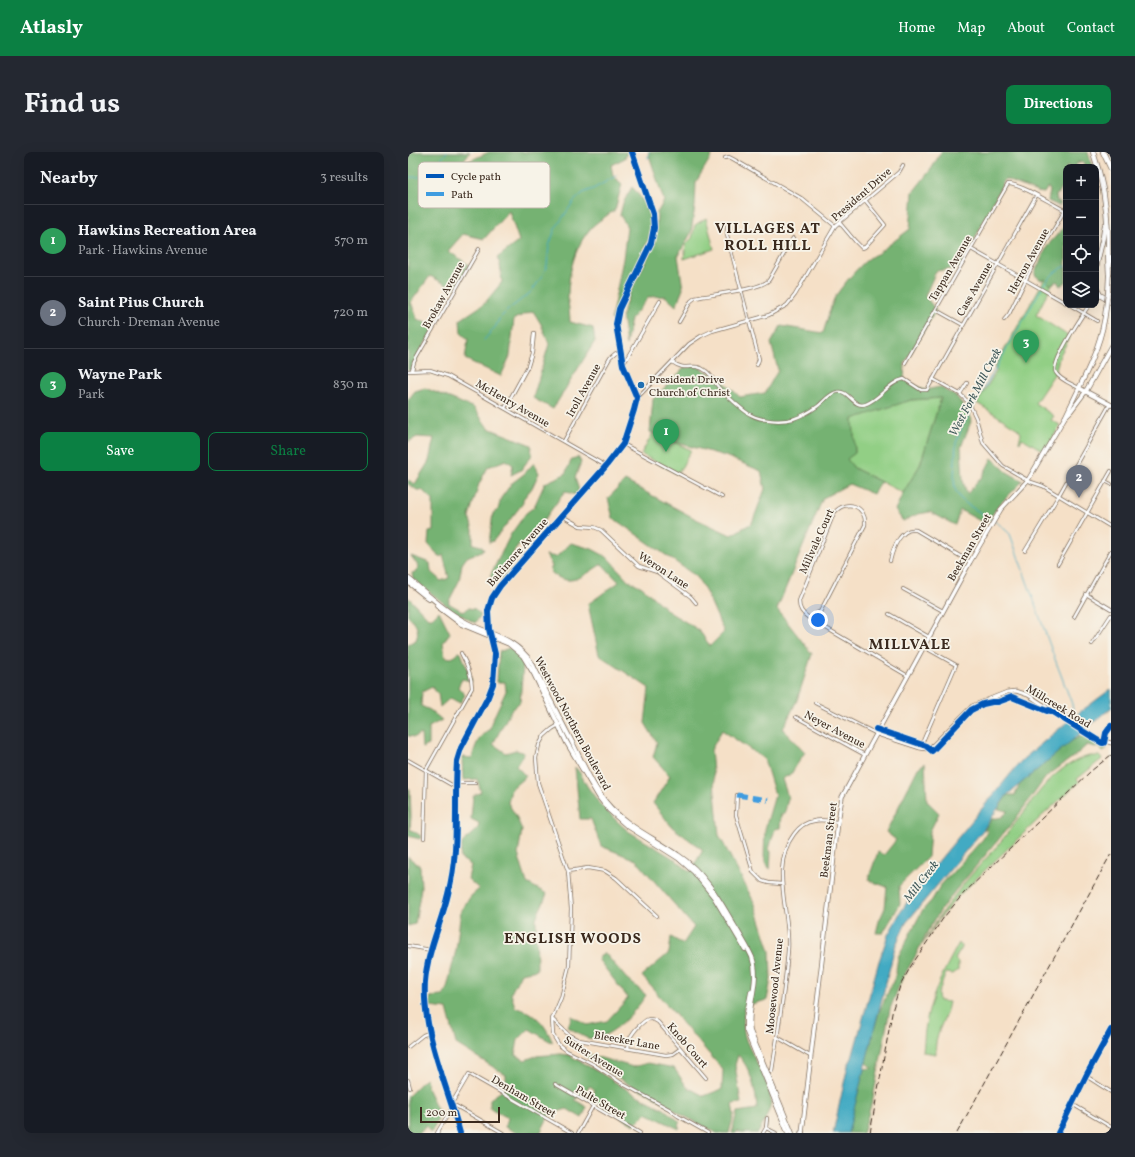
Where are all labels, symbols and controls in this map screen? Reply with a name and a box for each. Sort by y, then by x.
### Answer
text: Atlasly [20,15,83,41]
text: Home [898,19,935,38]
text: Map [957,19,985,38]
text: About [1007,19,1045,38]
text: Contact [1067,19,1115,38]
text: Find us [24,85,120,124]
button: Directions [1006,85,1111,124]
legend [418,162,550,208]
map controls [1063,164,1099,308]
button: + [1063,164,1099,200]
street label: President Drive [829,165,895,225]
text: Nearby [40,167,98,190]
text: 3 results [320,169,368,187]
text: Cycle path [451,170,501,185]
text: Path [451,188,474,203]
button: − [1063,200,1099,236]
district label: VILLAGES AT ROLL HILL [715,219,821,257]
text: Hawkins Recreation Area [78,221,257,242]
street label: Herron Avenue [1005,226,1054,297]
text: 1 [50,232,56,250]
text: 570 m [334,232,368,250]
street label: Tappan Avenue [926,233,976,305]
button: locate [1063,236,1099,272]
text: Park · Hawkins Avenue [78,242,208,260]
street label: Brokaw Avenue [420,259,469,332]
street label: Cass Avenue [954,260,997,320]
button: layers [1063,272,1099,308]
text: Saint Pius Church [78,293,204,314]
text: 2 [50,304,56,322]
text: 720 m [333,304,368,322]
text: Church · Dreman Avenue [78,314,220,332]
pin: 3 [1013,330,1039,363]
water label: West Fork Mill Creek [946,345,1006,439]
street label: Iroll Avenue [563,361,605,420]
text: Wayne Park [78,365,162,386]
place label: President Drive Church of Christ [649,373,730,401]
text: 3 [50,376,56,394]
text: 830 m [333,376,368,394]
street label: McHenry Avenue [472,377,552,432]
marker: President Drive Church of Christ [636,380,646,390]
text: Park [78,386,105,404]
pin: 1 [653,419,679,452]
button: Save [40,432,200,471]
button: Share [208,432,368,471]
pin: 2 [1066,465,1092,498]
street label: Millvale Court [796,507,838,577]
street label: Beekman Street [945,511,996,584]
street label: Baltimore Avenue [484,515,552,591]
street label: Weron Lane [635,549,692,593]
your location [808,610,828,630]
district label: MILLVALE [869,635,951,656]
street label: Westwood Northern Boulevard [530,654,613,793]
street label: Millcreek Road [1023,682,1093,733]
street label: Neyer Avenue [801,708,867,753]
street label: Beekman Street [817,801,842,879]
water label: Mill Creek [900,857,943,906]
district label: ENGLISH WOODS [504,929,642,950]
street label: Moosewood Avenue [763,938,788,1035]
street label: Knob Court [663,1020,711,1072]
street label: Bleecker Lane [593,1028,661,1055]
street label: Sutter Avenue [560,1033,626,1082]
street label: Denham Street [488,1073,559,1122]
street label: Pulte Street [572,1083,628,1124]
scale bar [420,1105,500,1124]
text: 200 m [426,1106,457,1121]

